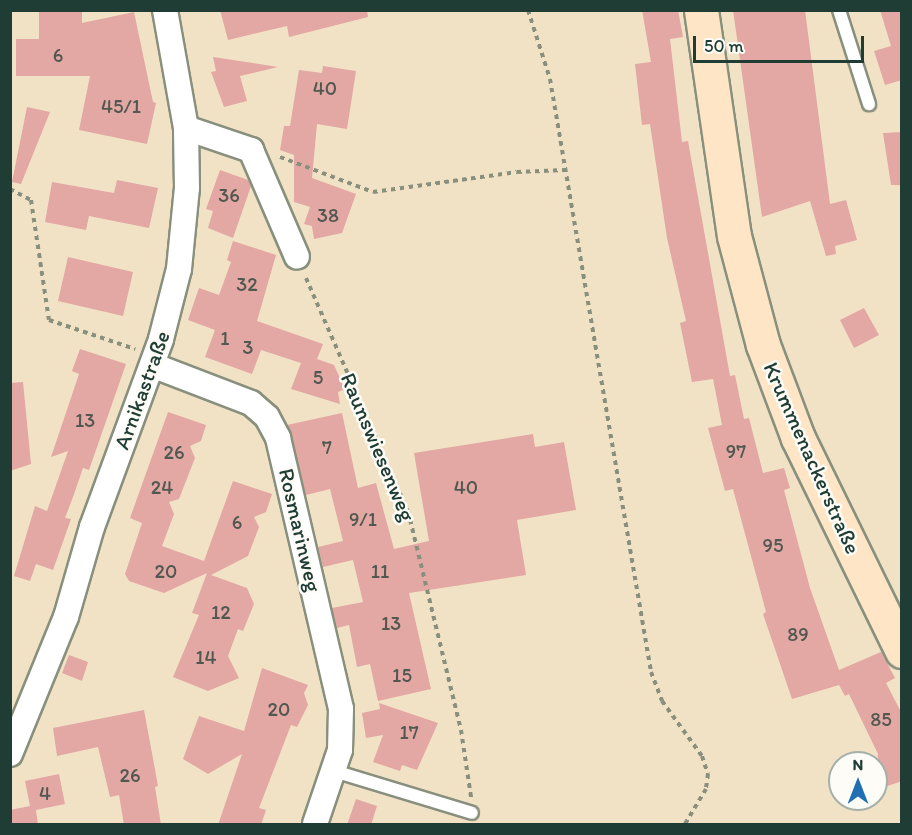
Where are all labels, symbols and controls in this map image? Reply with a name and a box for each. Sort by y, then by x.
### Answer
scale bar [696,24,867,62]
text: 50 m [704,35,744,57]
house number: 6 [53,43,63,67]
house number: 40 [313,76,337,100]
house number: 45/1 [101,94,141,118]
house number: 36 [218,183,240,207]
house number: 38 [317,203,339,227]
house number: 32 [236,272,258,296]
house number: 1 [220,326,230,350]
street label: Arnikastraße [108,327,176,453]
house number: 3 [243,335,253,359]
street label: Krummenackerstraße [758,358,866,558]
house number: 5 [313,365,323,389]
street label: Raunswiesenweg [335,369,421,525]
house number: 13 [75,408,95,432]
house number: 7 [322,435,332,459]
house number: 97 [726,439,746,463]
house number: 26 [163,440,185,464]
street label: Rosmarinweg [273,466,327,594]
house number: 24 [151,475,173,499]
house number: 40 [454,475,478,499]
house number: 9/1 [349,507,377,531]
house number: 6 [232,510,242,534]
house number: 95 [763,533,783,557]
house number: 20 [155,559,177,583]
house number: 11 [371,559,389,583]
house number: 12 [211,600,231,624]
house number: 13 [381,611,401,635]
house number: 89 [787,622,809,646]
house number: 14 [195,645,217,669]
house number: 15 [392,663,412,687]
house number: 20 [268,697,290,721]
house number: 85 [870,707,892,731]
house number: 17 [399,720,419,744]
north arrow [828,751,888,811]
text: N [853,755,863,774]
house number: 26 [119,763,141,787]
house number: 4 [39,781,51,805]

